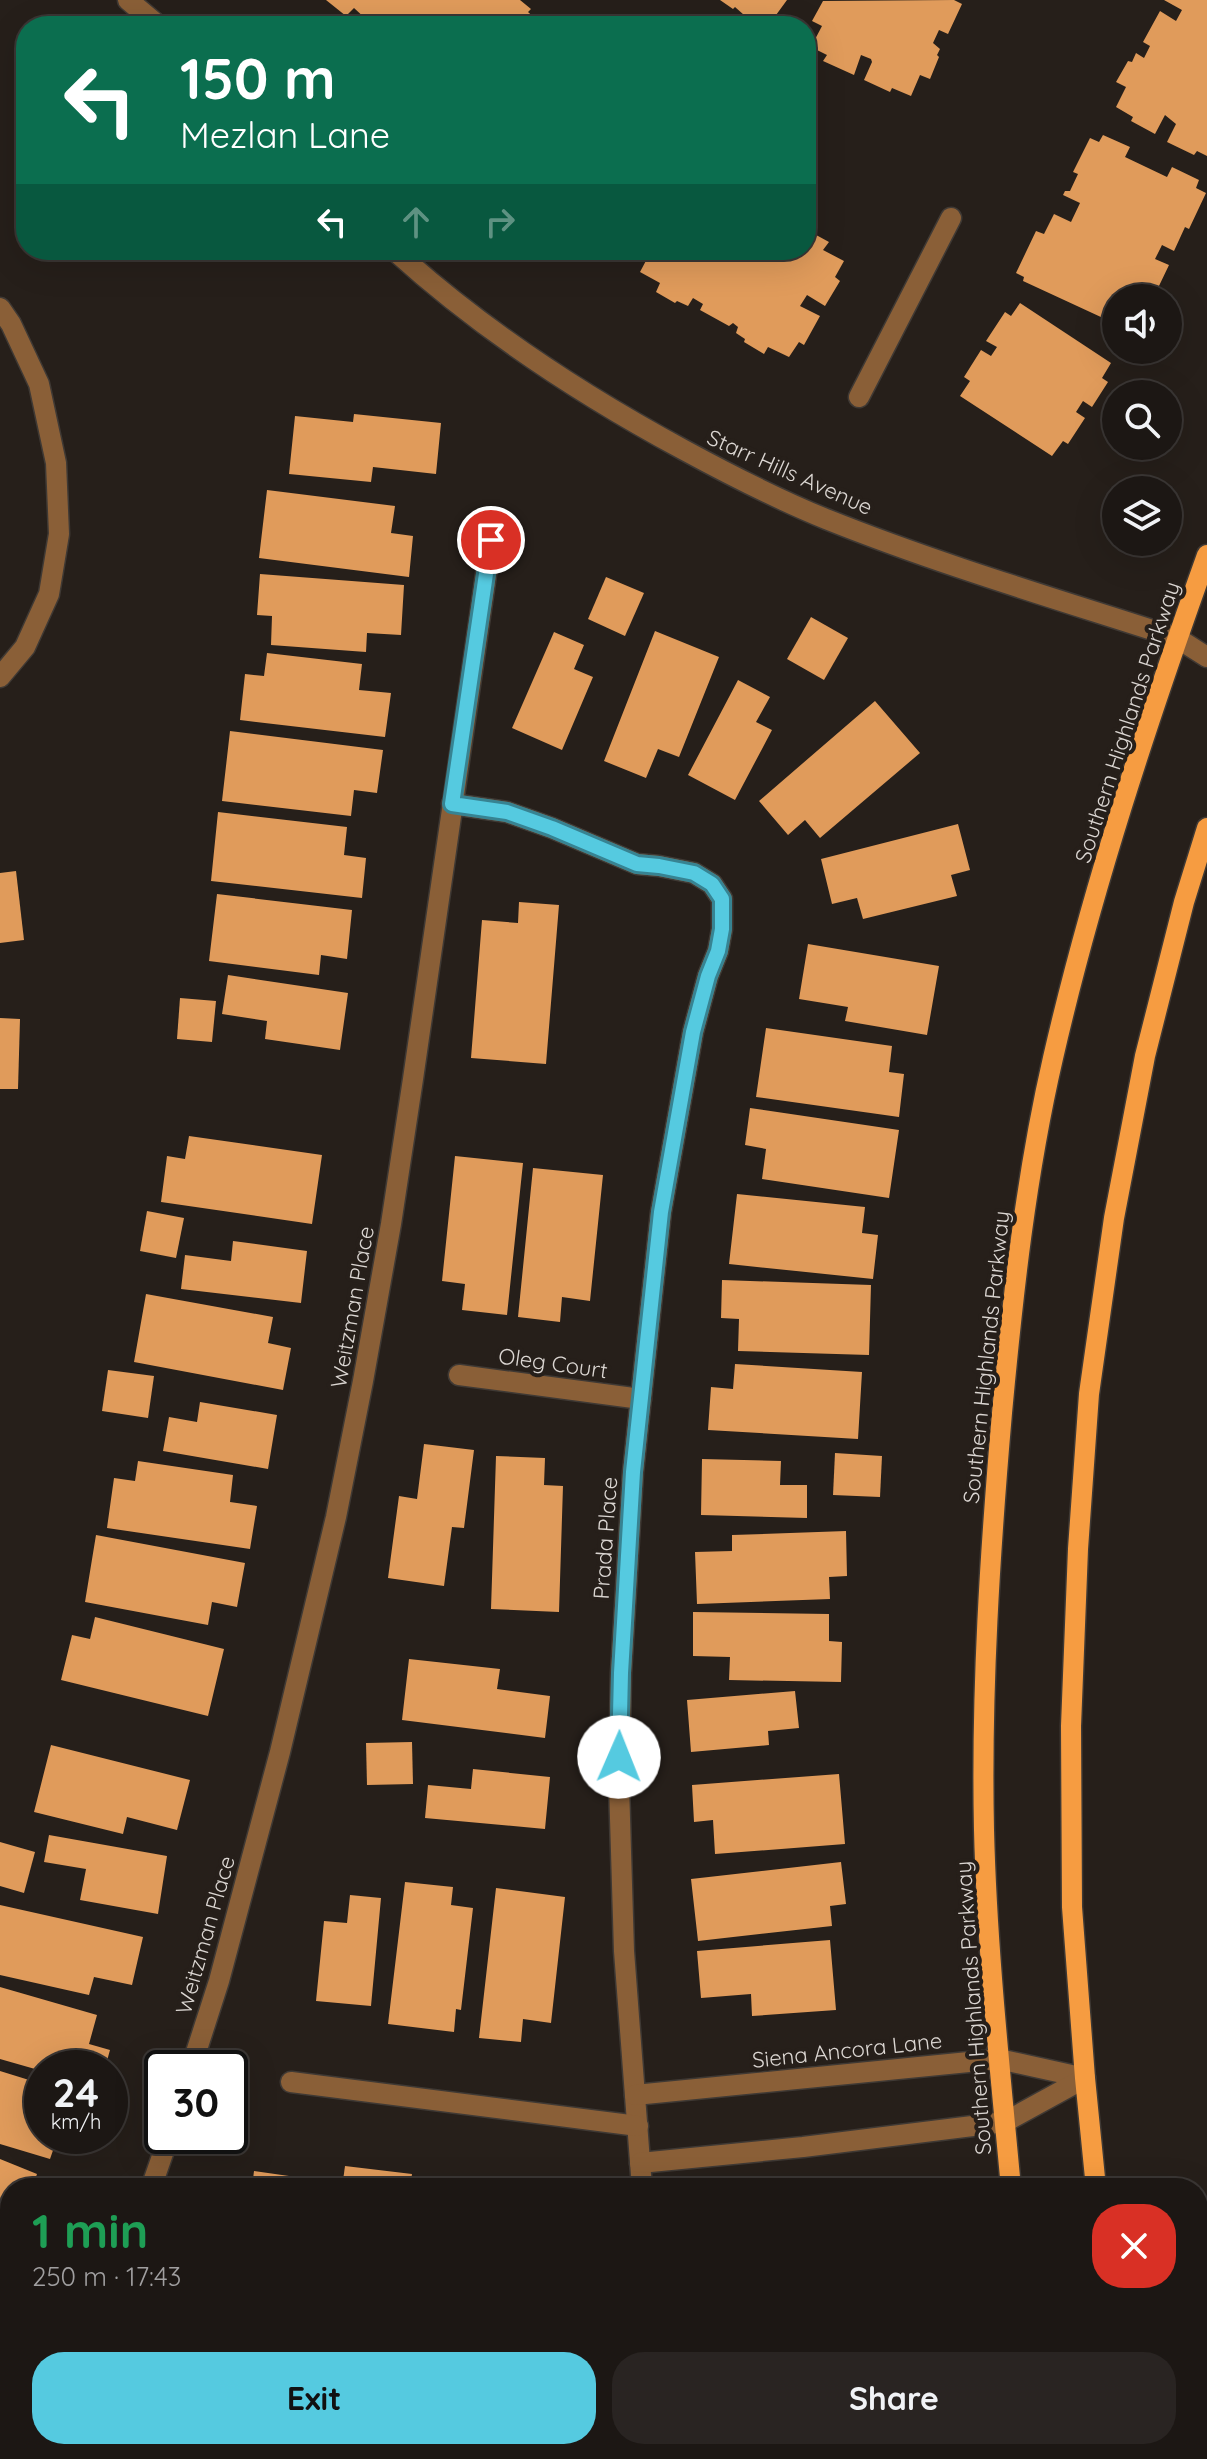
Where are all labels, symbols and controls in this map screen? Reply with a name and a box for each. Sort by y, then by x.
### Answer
text: 150 m [180,43,336,113]
icon: left [48,48,152,152]
text: Mezlan Lane [180,112,390,157]
icon: left [310,200,354,244]
icon: ahead [394,200,438,244]
icon: right [478,200,522,244]
map controls [1102,284,1182,556]
button: sound [1102,284,1182,364]
button: search [1102,380,1182,460]
street label: Starr Hills Avenue [703,423,877,521]
button: layers [1102,476,1182,556]
pin [457,506,525,574]
icon: arrive [469,518,513,562]
street label: Southern Highlands Parkway [1068,578,1186,866]
street label: Southern Highlands Parkway [957,1209,1015,1505]
street label: Weitzman Place [324,1224,380,1390]
street label: Oleg Court [497,1341,609,1385]
street label: Prada Place [587,1476,623,1600]
position arrow [577,1715,661,1799]
street label: Weitzman Place [169,1853,241,2017]
street label: Southern Highlands Parkway [949,1860,997,2156]
street label: Siena Ancora Lane [751,2026,943,2074]
speed limit sign: 30 [144,2050,248,2154]
text: 24 [53,2067,99,2117]
text: km/h [51,2109,101,2134]
text: 1 min [32,2200,148,2260]
button: close [1092,2204,1176,2288]
text: 250 m · 17:43 [32,2260,181,2293]
button: Exit [32,2352,596,2444]
button: Share [612,2352,1176,2444]

